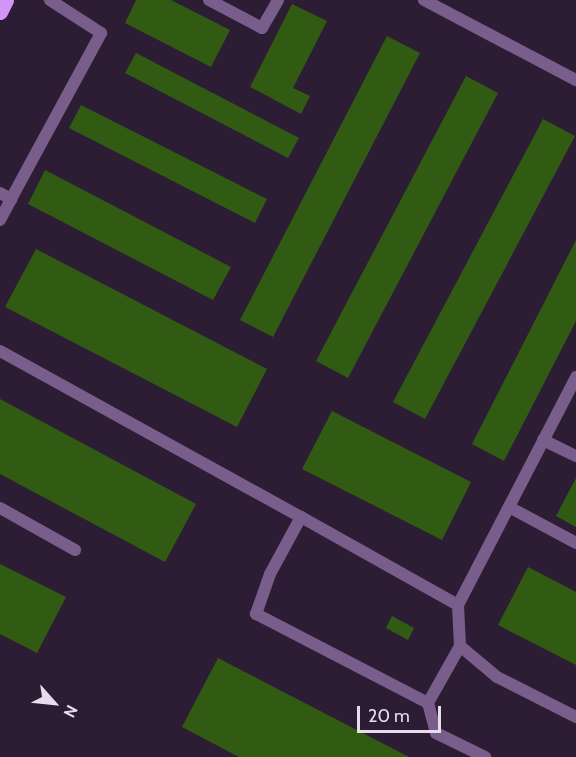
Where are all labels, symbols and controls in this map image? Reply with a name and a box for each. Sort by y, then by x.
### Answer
north arrow [24,673,84,733]
scale bar [360,694,444,732]
text: N [59,702,82,721]
text: 20 m [368,705,410,727]

